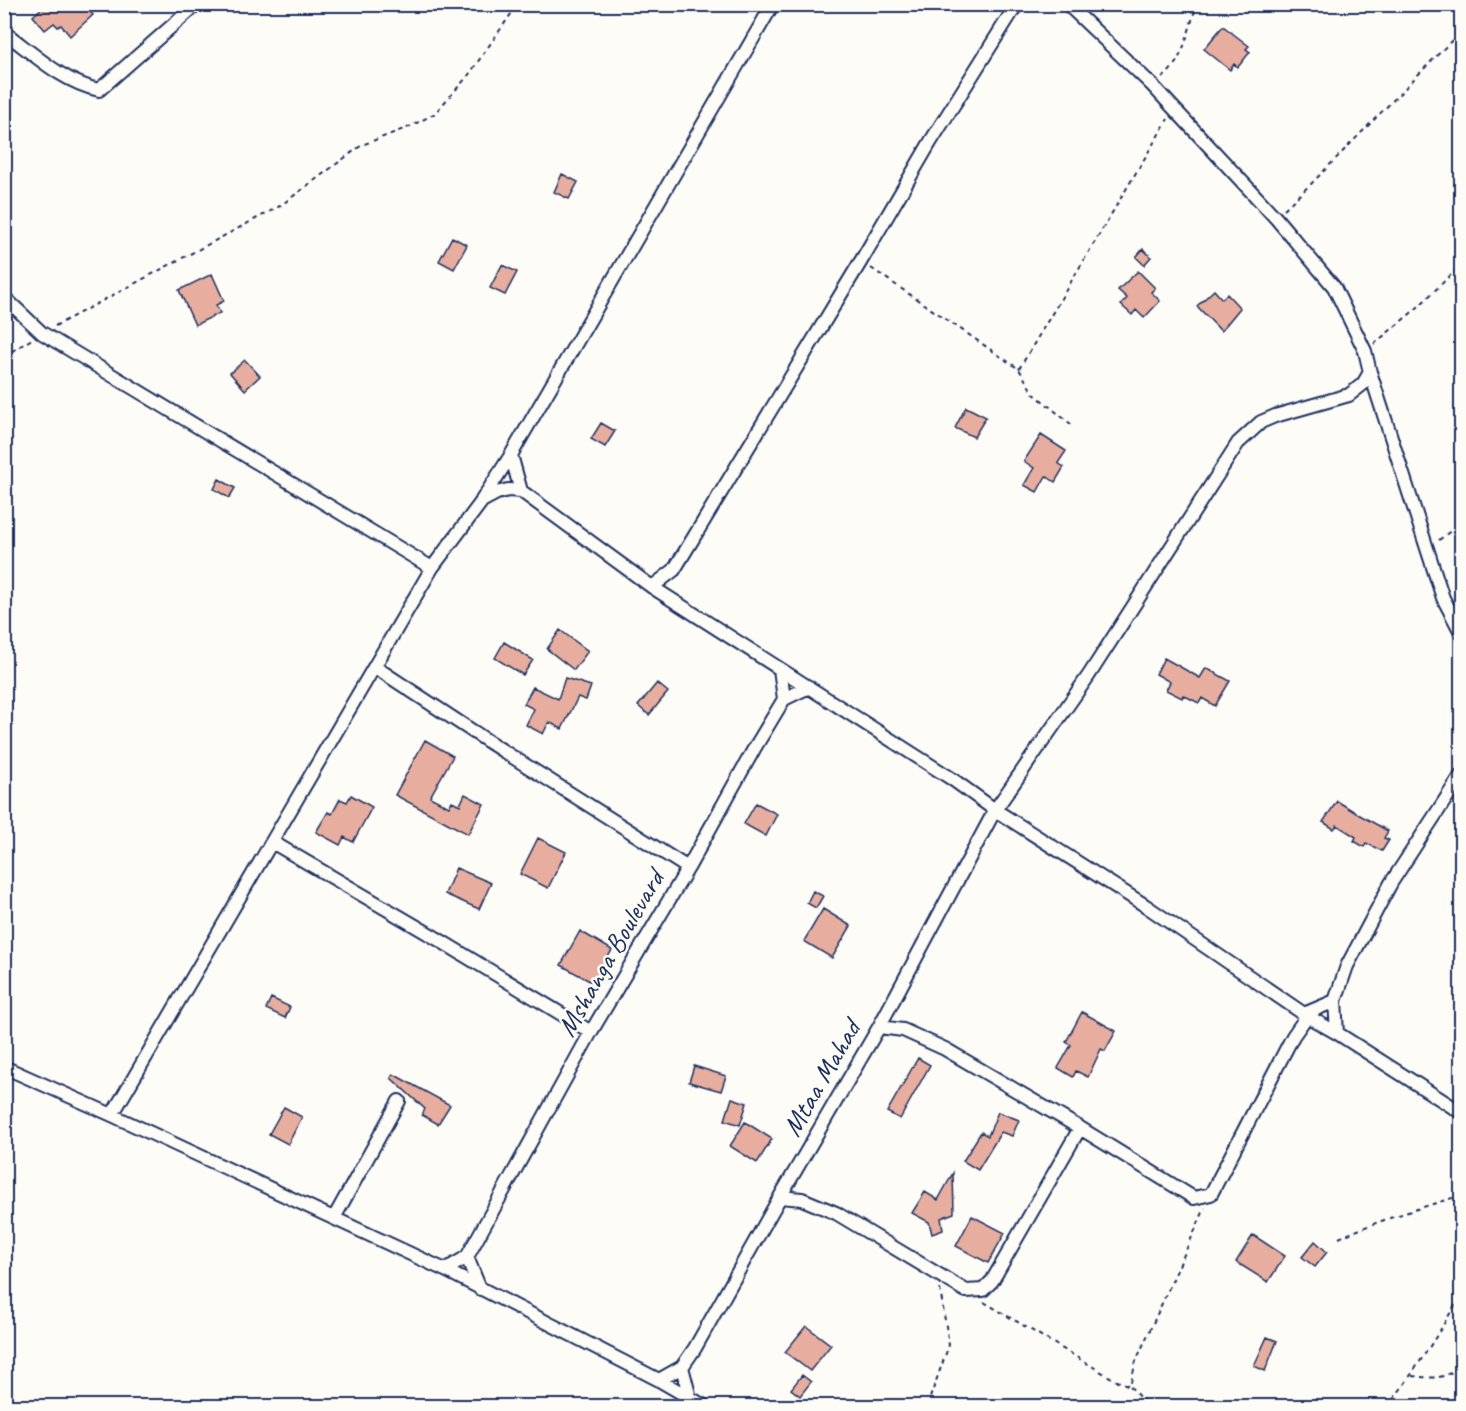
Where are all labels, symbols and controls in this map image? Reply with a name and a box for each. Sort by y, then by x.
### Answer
street label: Mshanga Boulevard [548,860,674,1042]
street label: Mtaa Mahad [774,1010,870,1142]

